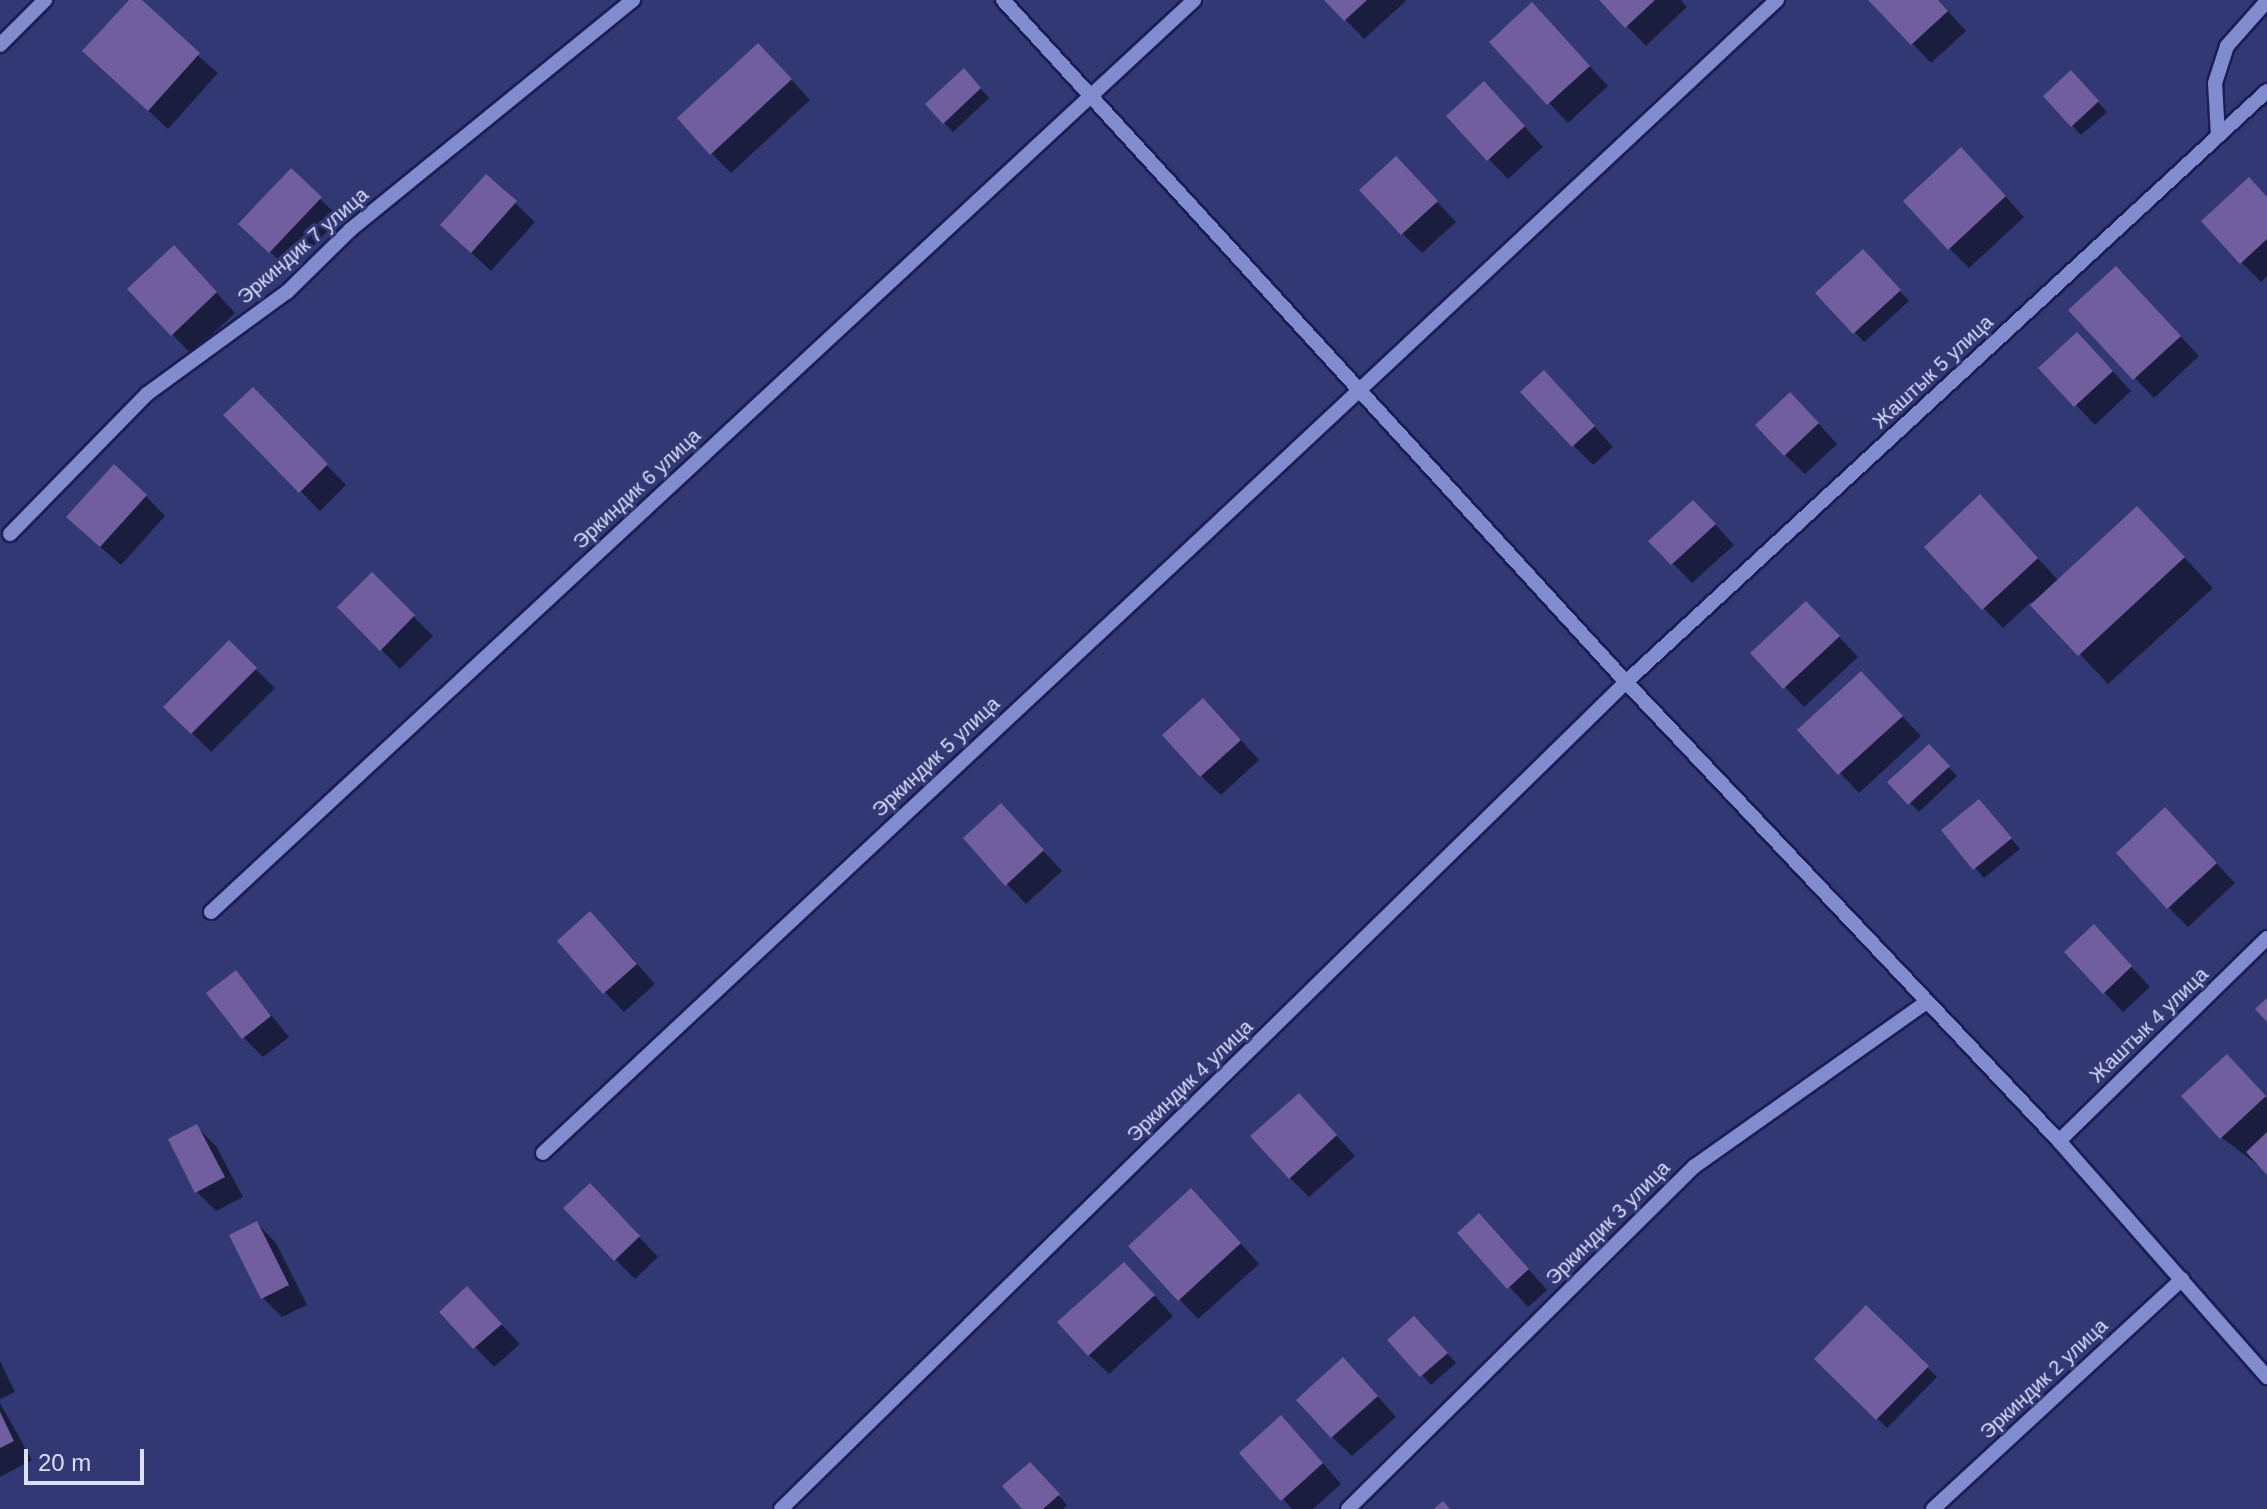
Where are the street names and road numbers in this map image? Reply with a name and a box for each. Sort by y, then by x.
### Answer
street label: Эркиндик 7 улица [233,183,373,309]
street label: Жаштык 5 улица [1868,310,1998,434]
street label: Эркиндик 6 улица [568,424,706,554]
street label: Эркиндик 5 улица [867,692,1005,822]
street label: Жаштык 4 улица [2085,962,2213,1088]
street label: Эркиндик 4 улица [1122,1015,1258,1147]
street label: Эркиндик 3 улица [1541,1156,1675,1290]
street label: Эркиндик 2 улица [1975,1314,2113,1444]

